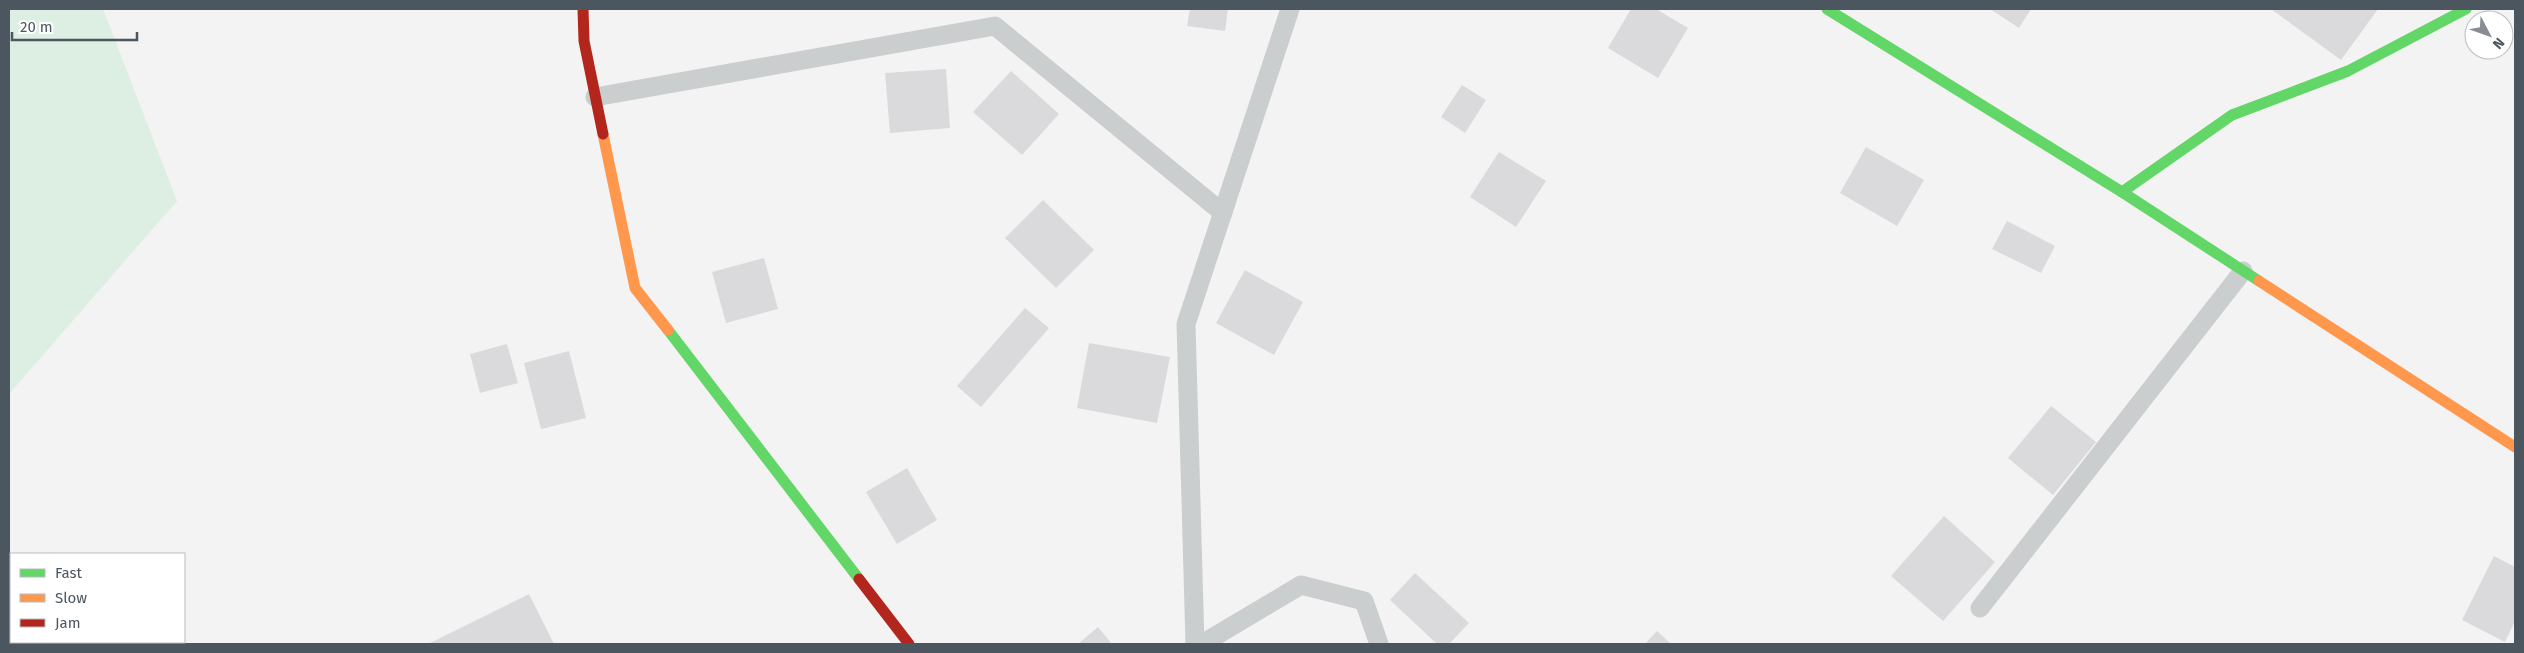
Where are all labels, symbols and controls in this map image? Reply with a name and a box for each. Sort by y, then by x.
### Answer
scale bar [12,10,138,42]
north arrow [2464,10,2514,60]
text: 20 m [20,18,53,36]
text: N [2489,34,2508,52]
legend [10,553,185,643]
text: Fast [55,564,82,582]
text: Slow [55,589,87,607]
text: Jam [55,614,81,632]

